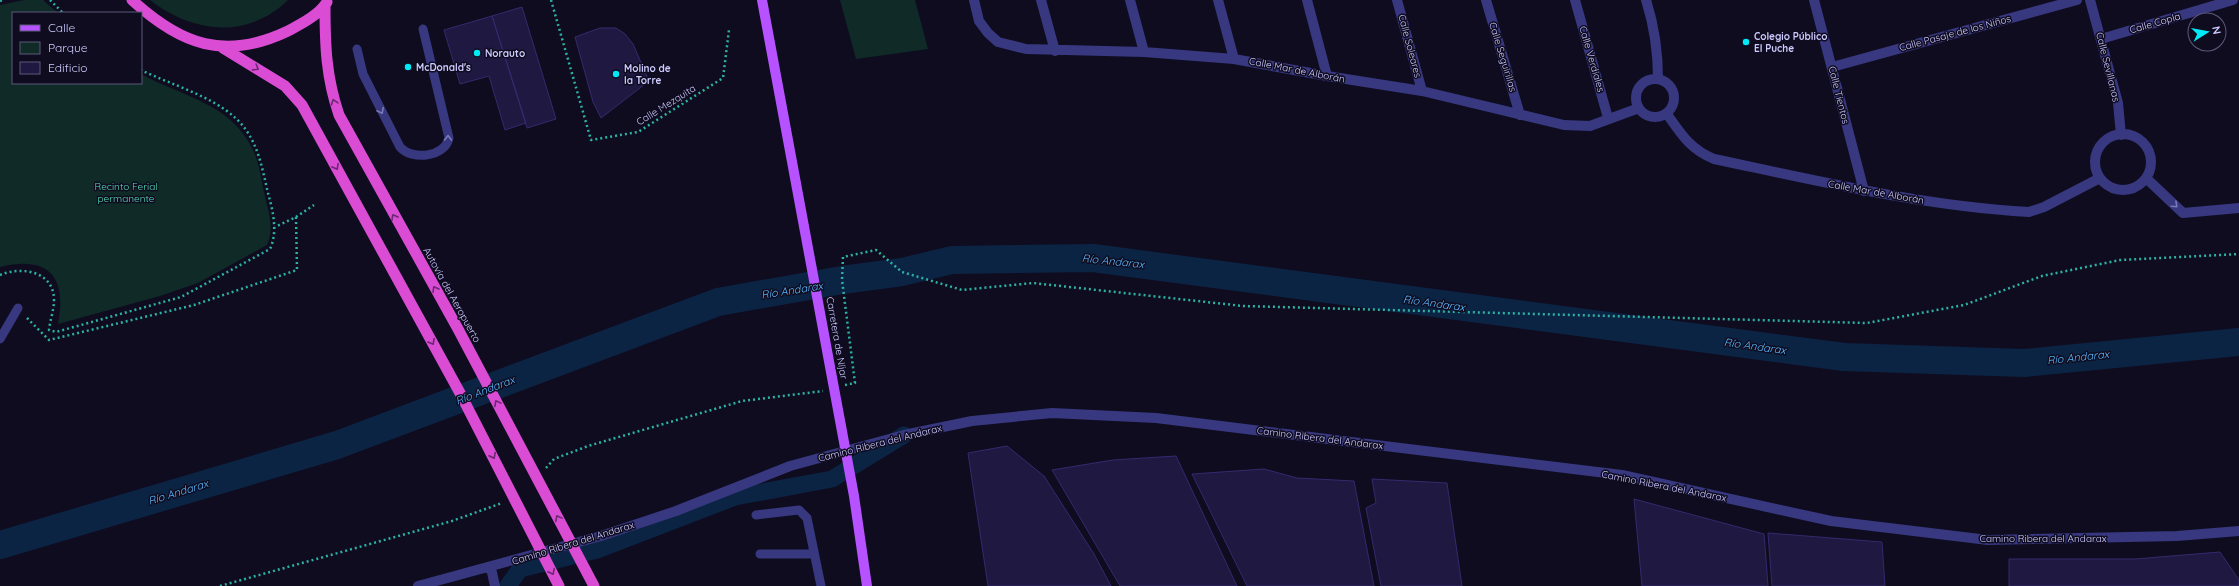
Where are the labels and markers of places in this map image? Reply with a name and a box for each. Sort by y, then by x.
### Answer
place label: Colegio Público El Puche [1754,30,1827,55]
marker: Colegio Público El Puche [1741,37,1751,47]
place label: Norauto [485,47,525,60]
marker: Norauto [472,48,482,58]
place label: McDonald's [416,61,471,74]
marker: McDonald's [403,62,413,72]
place label: Molino de la Torre [624,62,671,87]
marker: Molino de la Torre [611,69,621,79]

